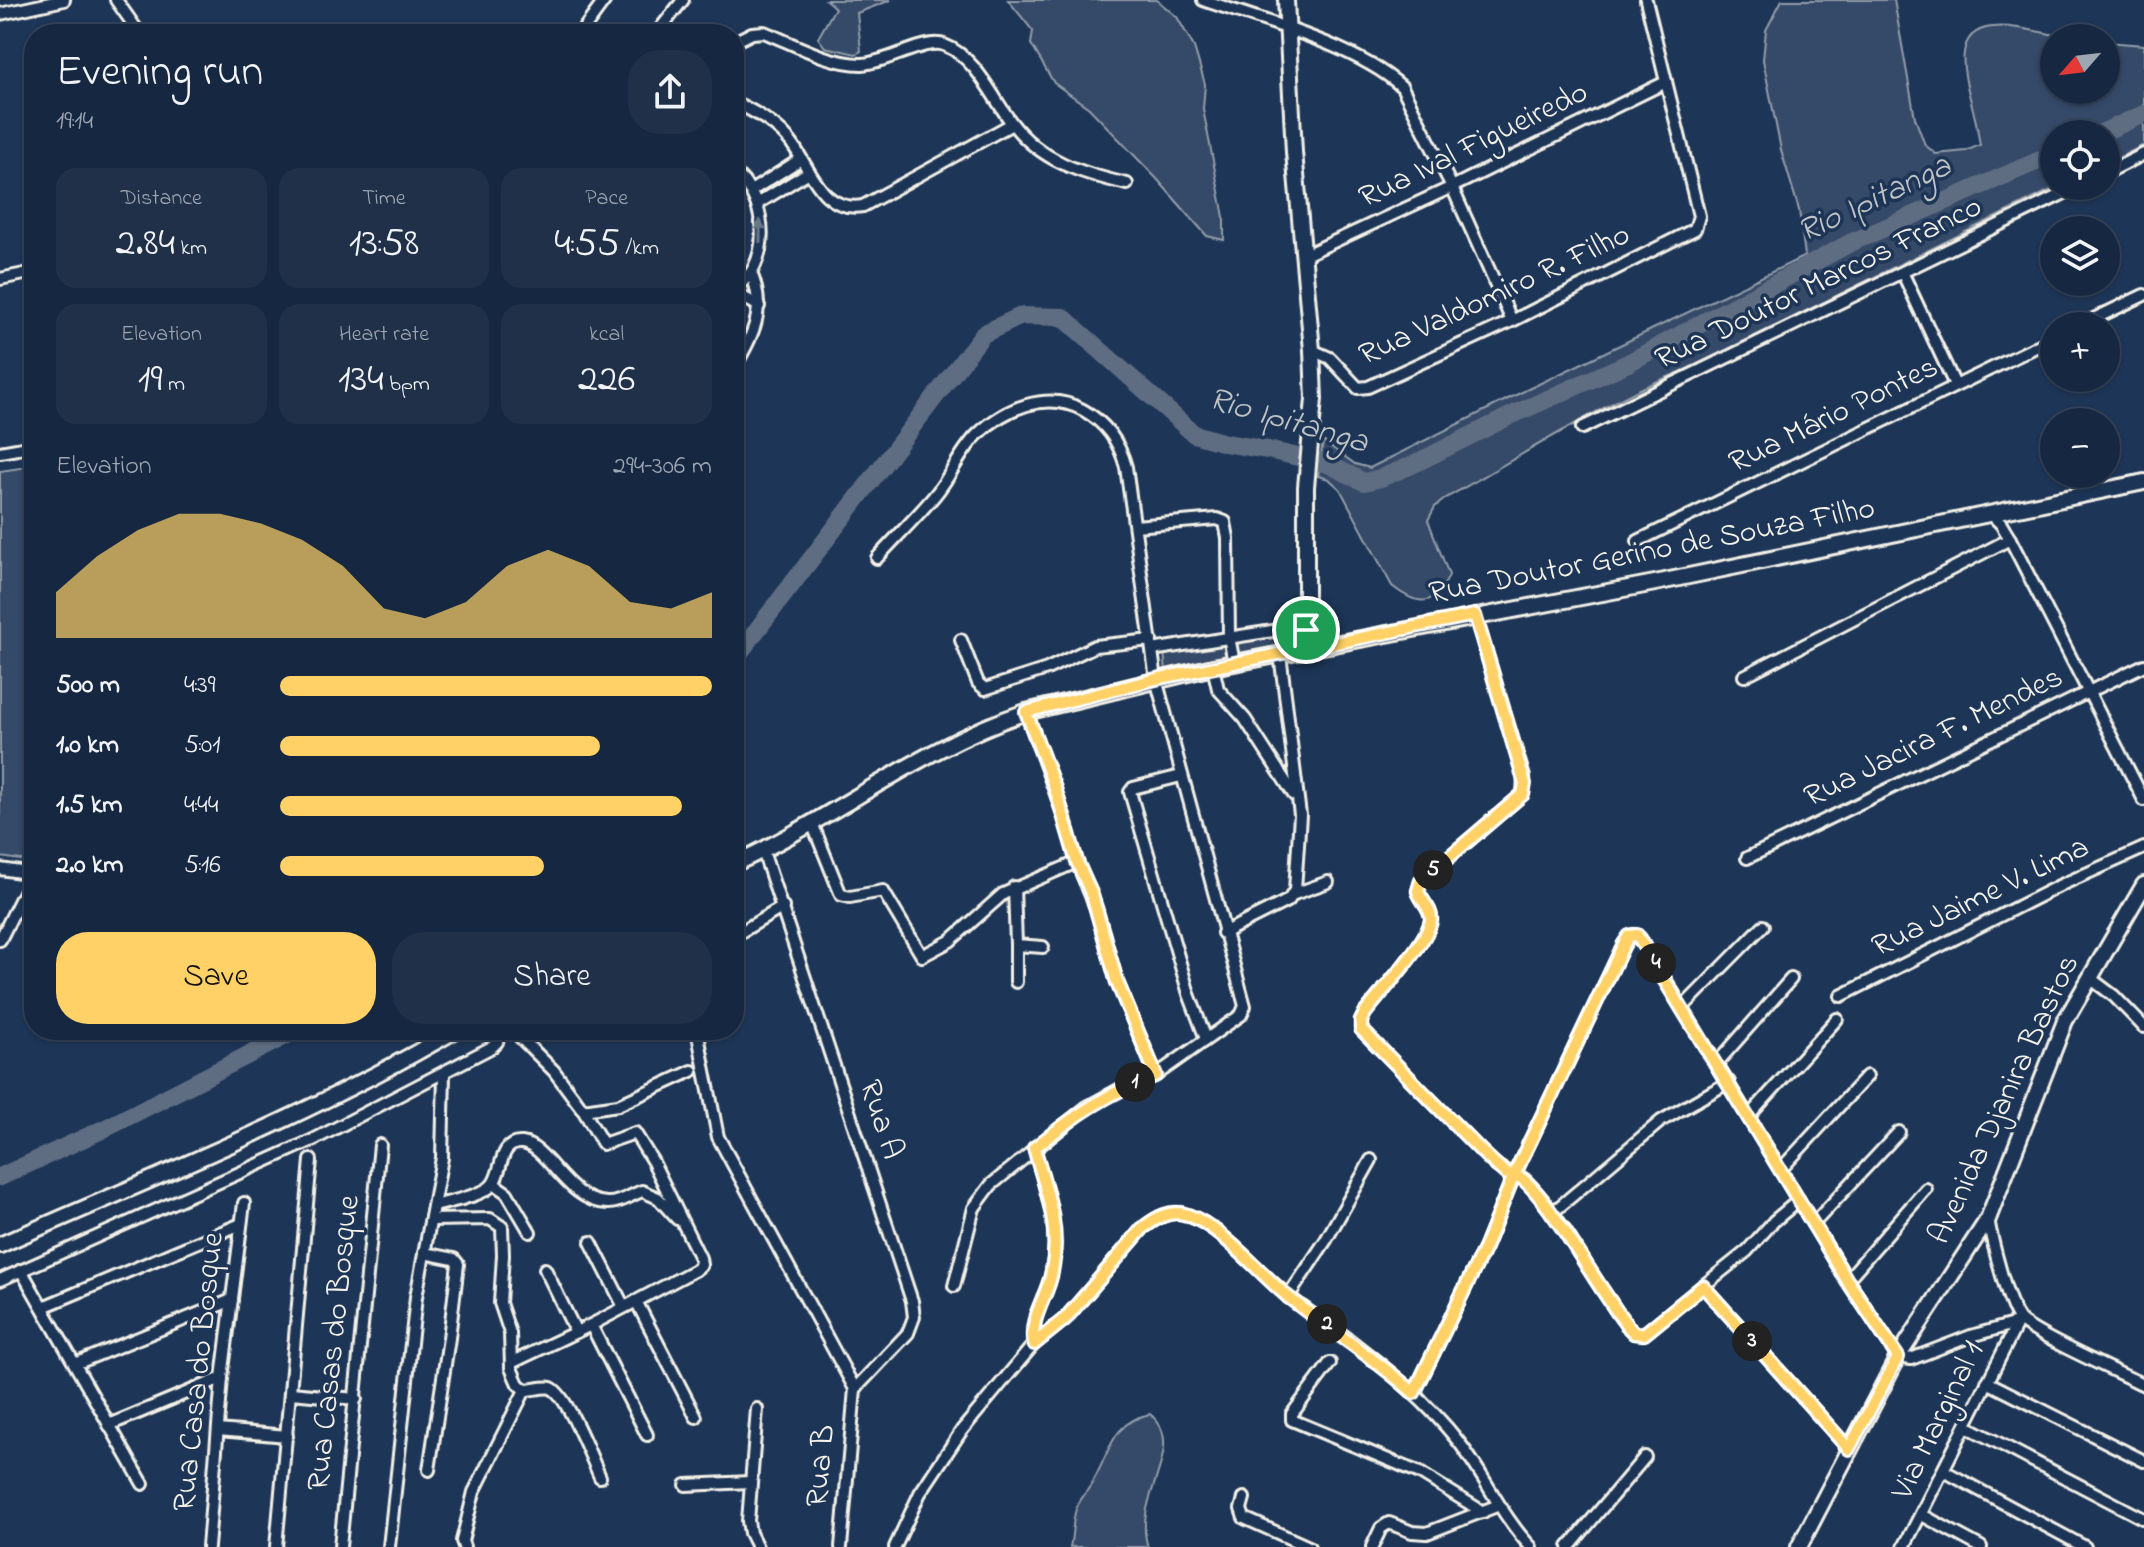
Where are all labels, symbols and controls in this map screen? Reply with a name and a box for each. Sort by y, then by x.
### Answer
north arrow [2040,24,2120,104]
map controls [2040,24,2120,488]
text: Evening run [56,41,263,105]
button: share [628,50,712,134]
street label: Rua Ival Figueiredo [1351,70,1597,222]
text: 19:14 [56,103,93,141]
button: locate [2040,120,2120,200]
water label: Rio Ipitanga [1790,142,1960,257]
text: Distance [121,183,202,215]
text: Time [362,183,406,215]
text: Pace [585,183,628,215]
street label: Rua Doutor Marcos Franco [1648,184,1990,384]
street label: Rua Valdomiro R. Filho [1352,212,1638,380]
text: 2.84 [115,215,175,274]
text: 13:58 [349,215,419,274]
text: 4:55 [554,215,620,274]
button: layers [2040,216,2120,296]
one-way arrow [754,218,766,243]
text: km [175,233,207,265]
text: /km [620,233,659,265]
button: + [2040,312,2120,392]
text: Elevation [121,319,202,351]
text: Heart rate [339,319,429,351]
text: kcal [589,319,624,351]
street label: Rua Mário Pontes [1721,345,1947,487]
text: 19 [138,351,162,410]
text: 134 [338,351,384,410]
text: 226 [578,351,635,410]
text: m [162,369,185,401]
text: bpm [384,369,430,401]
water label: Rio Ipitanga [1202,375,1374,469]
button: − [2040,408,2120,488]
text: Elevation [56,448,152,486]
text: 294–306 m [613,448,712,486]
street label: Rua Doutor Gerino de Souza Filho [1425,486,1879,618]
pin [1272,596,1340,664]
icon: arrive [1284,608,1328,652]
street label: Rua Jacira F. Mendes [1797,655,2071,821]
text: 500 m [56,667,120,705]
text: 4:39 [184,667,216,705]
text: 1.0 km [56,727,119,765]
text: 5:01 [184,727,221,765]
text: 1.5 km [56,787,123,825]
text: 4:44 [184,787,218,825]
street label: Rua Jaime V. Lima [1865,825,2097,971]
text: 2.0 km [56,847,124,885]
text: 5:16 [184,847,221,885]
pin: 5 [1413,850,1453,890]
text: 5 [1427,854,1439,886]
button: Save [56,932,376,1024]
button: Share [392,932,712,1024]
pin: 4 [1636,943,1676,983]
text: 4 [1651,947,1661,979]
street label: Avenida Djanira Bastos [1917,947,2093,1253]
pin: 1 [1115,1062,1155,1102]
text: 1 [1132,1066,1139,1098]
street label: Rua A [845,1074,915,1166]
street label: Rua Casas do Bosque [296,1192,374,1493]
street label: Rua Casa do Bosque [162,1229,238,1514]
pin: 2 [1307,1304,1347,1344]
text: 2 [1322,1308,1332,1340]
pin: 3 [1732,1321,1772,1361]
text: 3 [1747,1325,1757,1357]
street label: Via Marginal 1 [1880,1334,1998,1509]
street label: Rua B [795,1423,849,1509]

